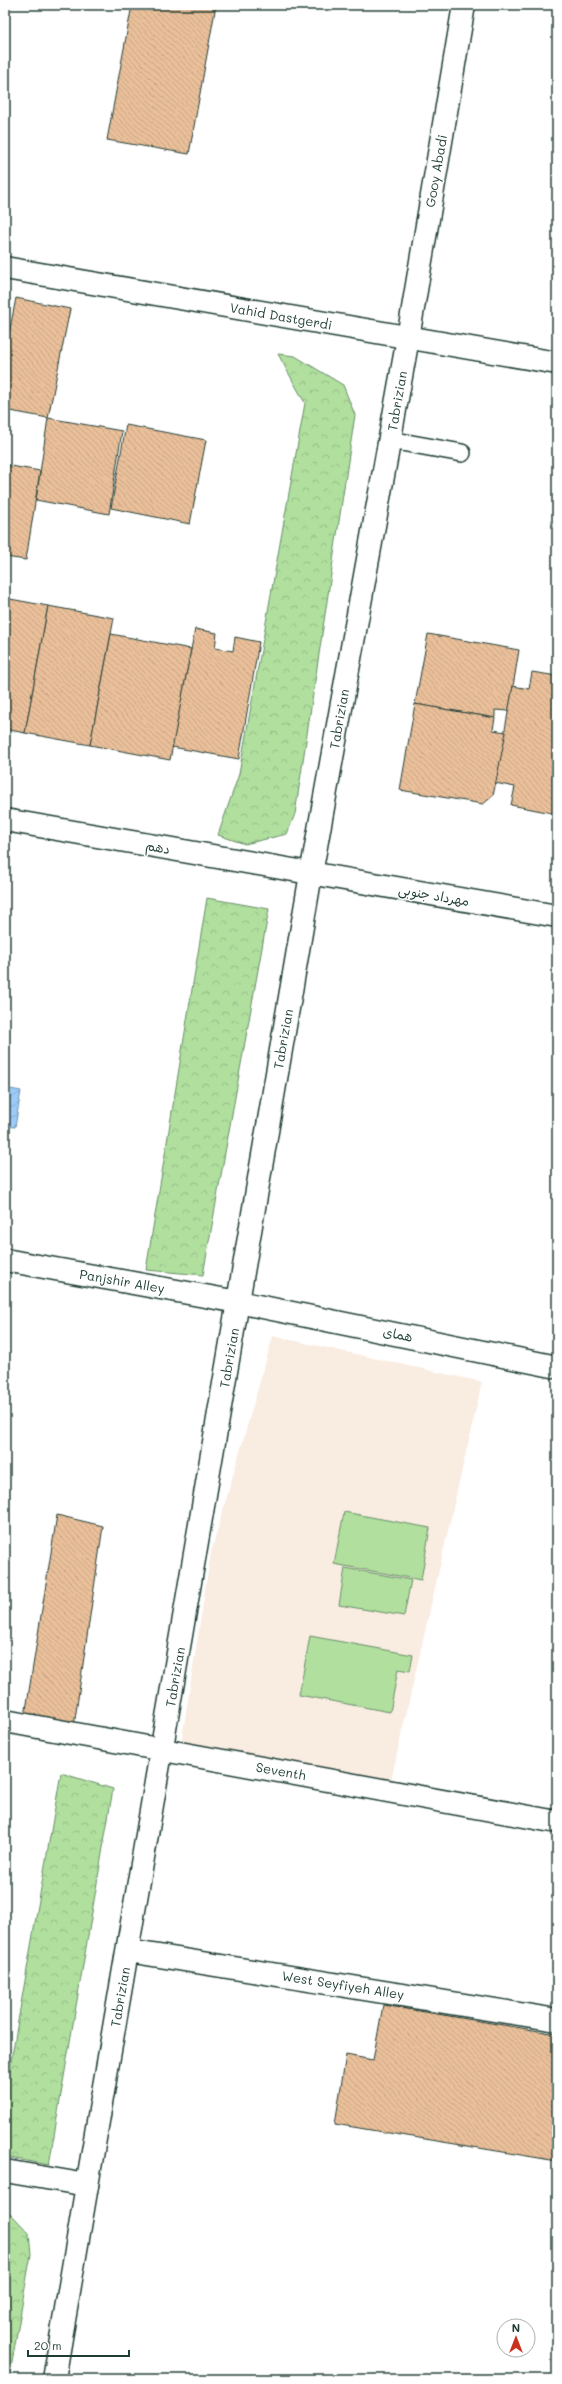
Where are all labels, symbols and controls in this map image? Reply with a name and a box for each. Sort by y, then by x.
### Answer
street label: Gooy Abadi [421,133,450,209]
street label: Vahid Dastgerdi [229,298,334,333]
street label: Tabrizian [383,370,410,432]
street label: Tabrizian [325,688,352,750]
street label: دهم [144,836,172,860]
street label: مهرداد جنوبی [397,880,471,911]
street label: Tabrizian [269,1008,296,1070]
street label: Panjshir Alley [78,1265,166,1296]
street label: همای [382,1322,414,1345]
street label: Tabrizian [215,1327,242,1389]
street label: Tabrizian [161,1646,188,1708]
street label: Seventh [255,1758,307,1783]
street label: Tabrizian [106,1966,133,2028]
street label: West Seyfiyeh Alley [281,1966,406,2003]
north arrow [496,2318,536,2358]
text: N [512,2320,520,2335]
scale bar [28,2332,129,2358]
text: 20 m [34,2337,62,2353]

